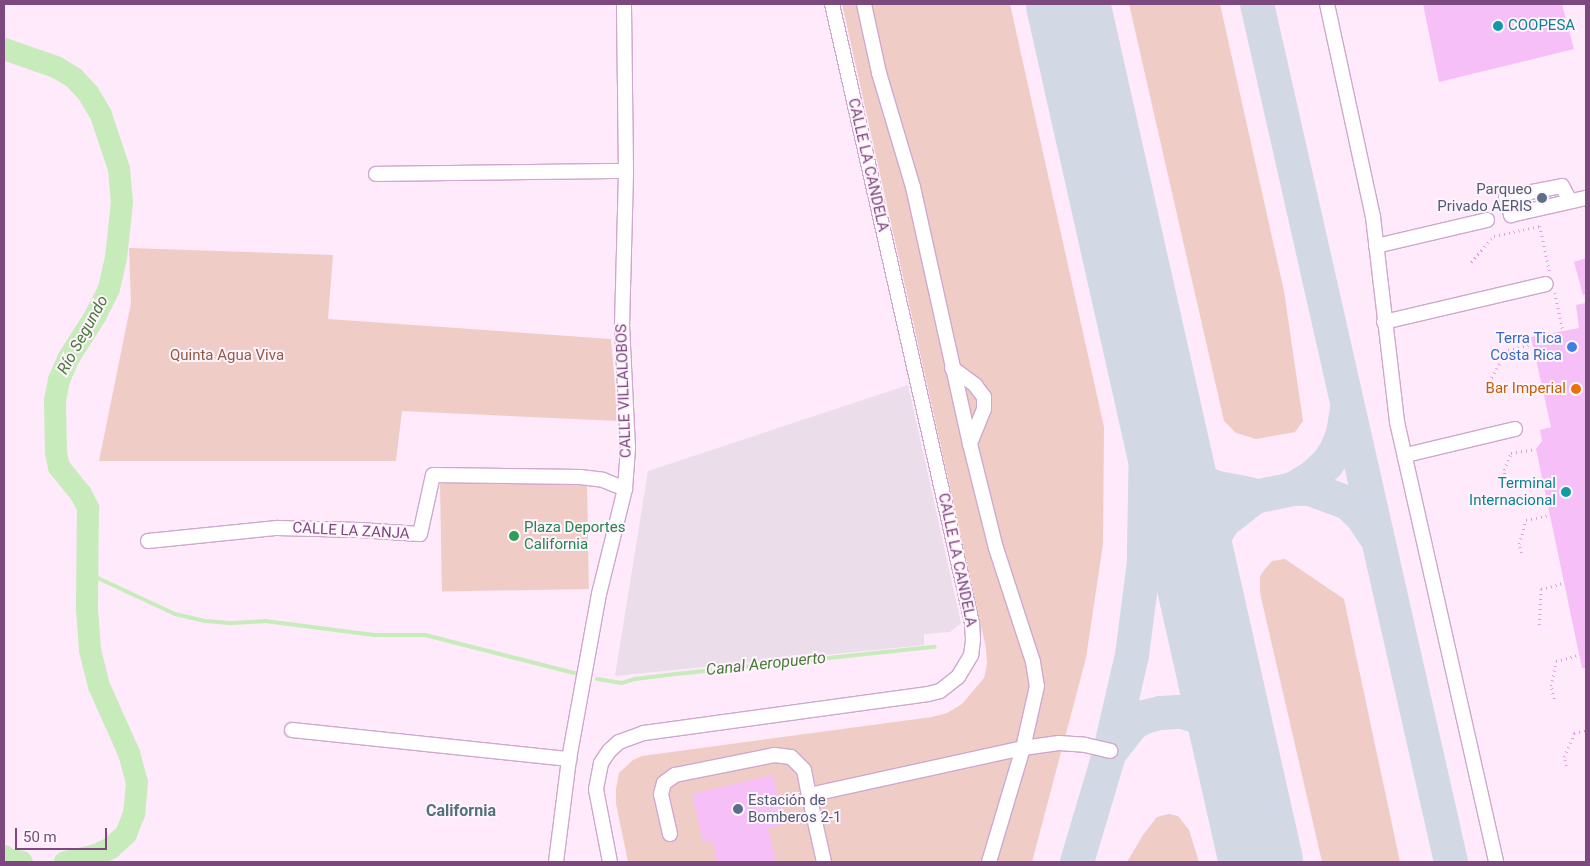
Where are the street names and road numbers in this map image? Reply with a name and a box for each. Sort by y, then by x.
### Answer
street label: CALLE LA CANDELA [844,97,892,233]
street label: CALLE VILLALOBOS [613,324,635,458]
street label: CALLE LA CANDELA [934,491,980,629]
street label: CALLE LA ZANJA [292,519,410,543]

